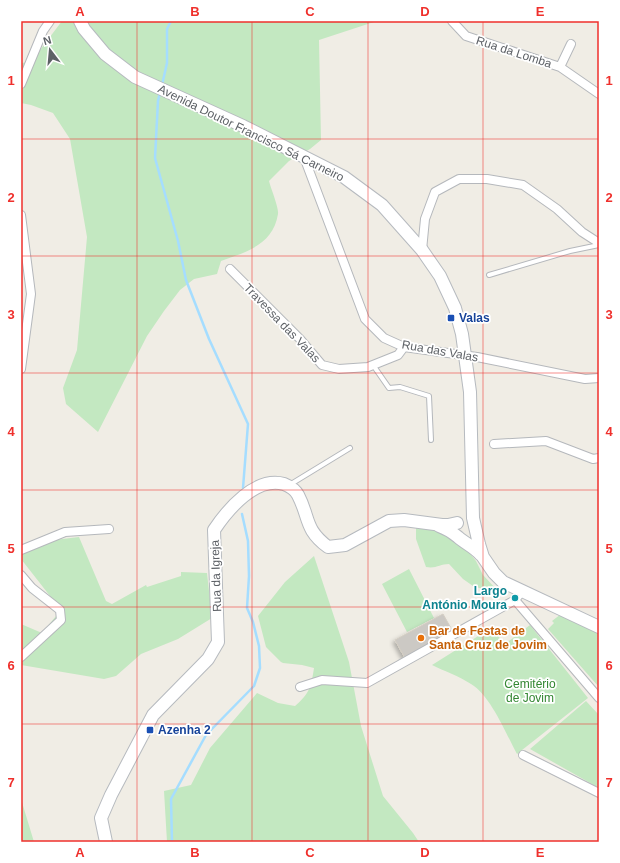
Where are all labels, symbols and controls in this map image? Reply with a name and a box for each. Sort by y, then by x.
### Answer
text: A [75,4,85,19]
text: B [190,4,200,19]
text: C [305,4,315,19]
text: D [420,4,430,19]
text: E [536,4,545,19]
north arrow [30,30,70,70]
street label: Rua da Lomba [474,33,554,71]
text: N [42,34,53,47]
text: 1 [7,73,15,88]
text: 1 [605,73,613,88]
street label: Avenida Doutor Francisco Sá Carneiro [156,82,347,184]
text: 2 [7,190,15,205]
text: 2 [605,190,613,205]
street label: Travessa das Valas [241,281,323,365]
text: 3 [7,307,15,322]
text: 3 [605,307,613,322]
place label: Valas [459,311,490,325]
marker: Valas [446,313,456,323]
street label: Rua das Valas [401,337,479,365]
text: 4 [7,424,15,439]
text: 4 [605,424,613,439]
street label: Rua da Igreja [208,539,224,612]
text: 5 [7,541,15,556]
text: 5 [605,541,613,556]
place label: Largo António Moura [422,584,507,612]
marker: Largo António Moura [510,593,520,603]
place label: Bar de Festas de Santa Cruz de Jovim [429,624,547,652]
marker: Bar de Festas de Santa Cruz de Jovim [416,633,426,643]
text: 6 [7,658,15,673]
text: 6 [605,658,613,673]
park label: Cemitério de Jovim [504,677,556,705]
place label: Azenha 2 [158,723,211,737]
marker: Azenha 2 [145,725,155,735]
text: 7 [7,775,15,790]
text: 7 [605,775,613,790]
text: A [75,845,85,860]
text: B [190,845,200,860]
text: C [305,845,315,860]
text: D [420,845,430,860]
text: E [536,845,545,860]

